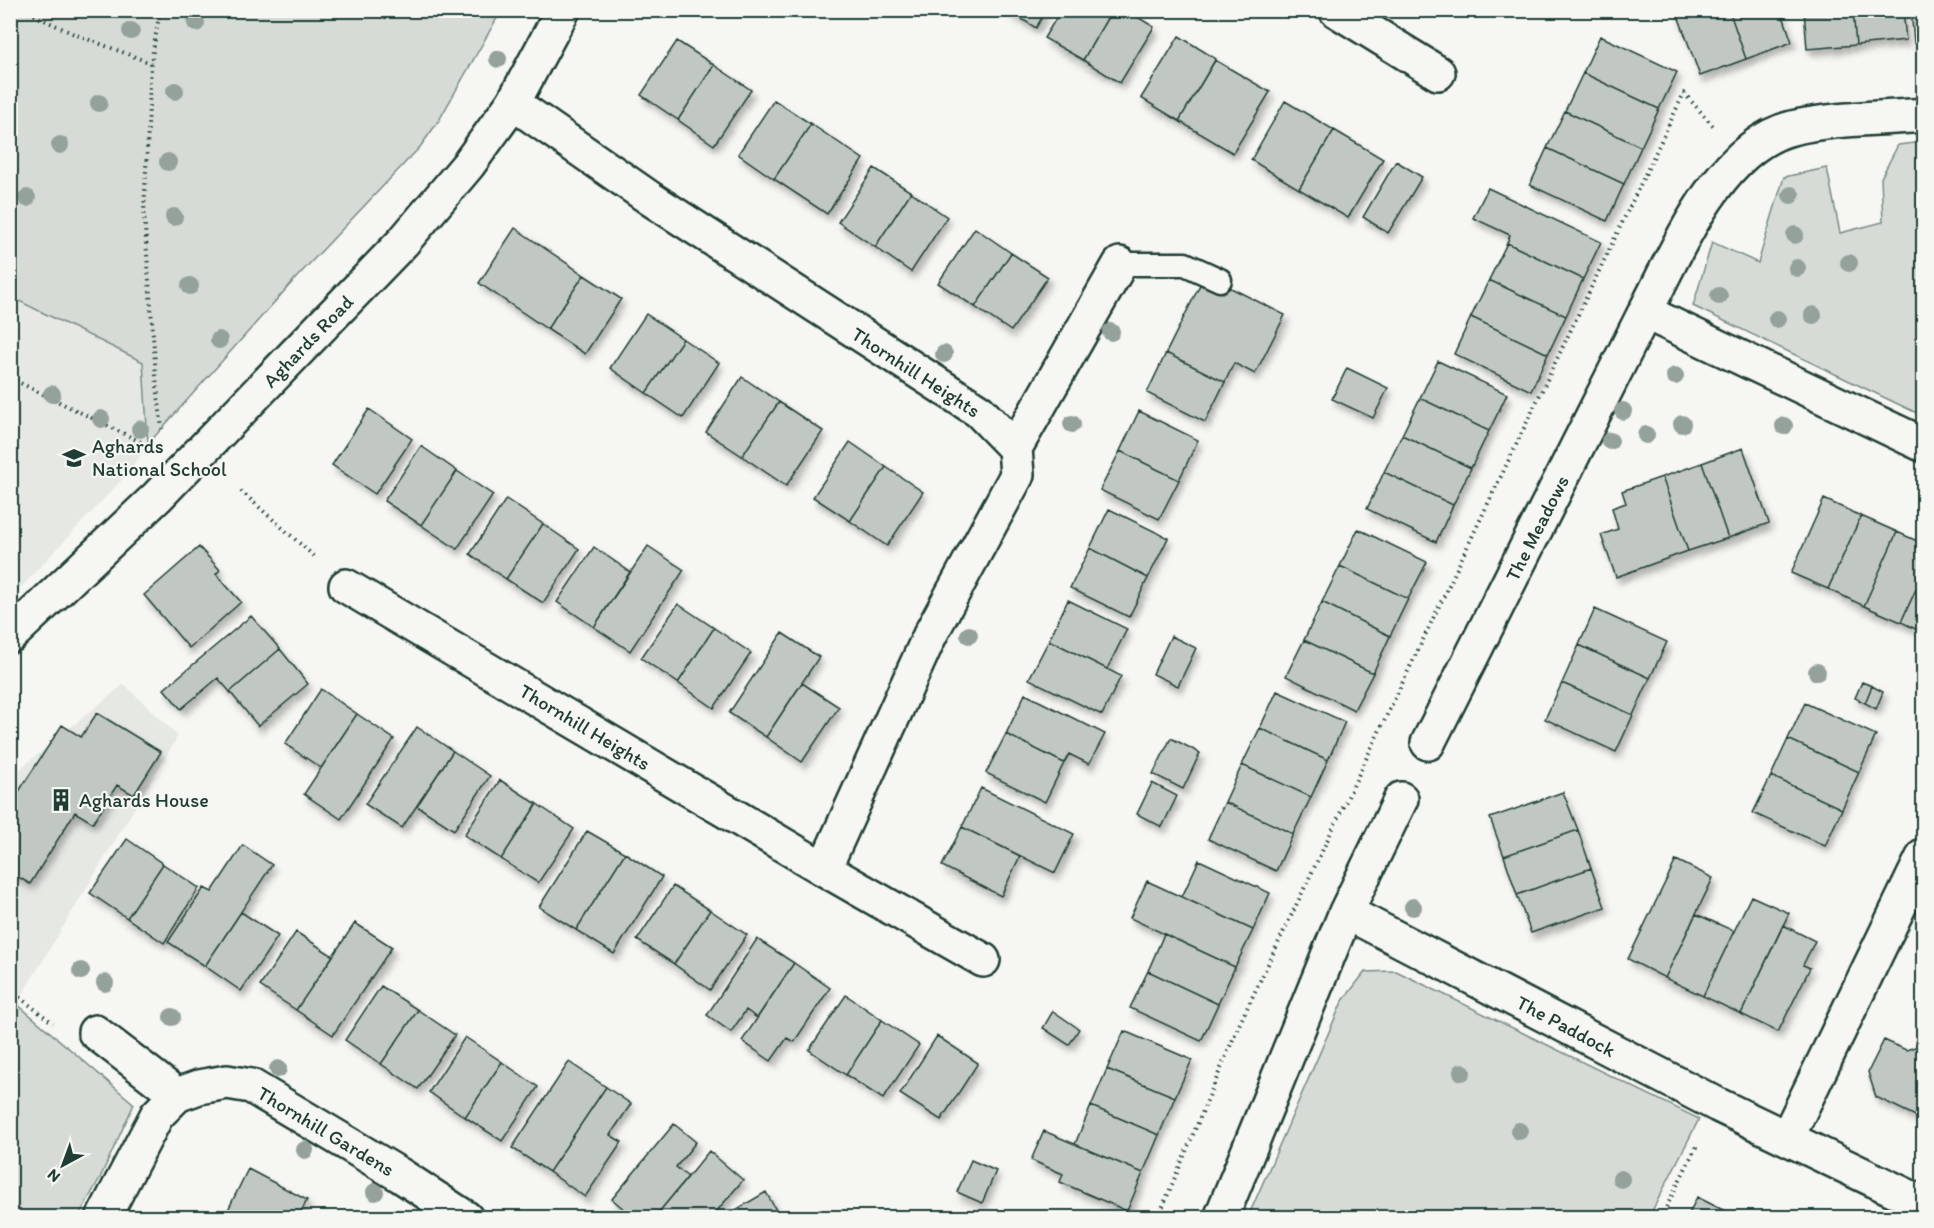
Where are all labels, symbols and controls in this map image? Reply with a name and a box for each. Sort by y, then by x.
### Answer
street label: Aghards Road [258,290,358,392]
street label: Thornhill Heights [847,322,985,423]
place label: Aghards National School [92,434,227,481]
school or university icon: Aghards National School [61,445,87,471]
street label: The Meadows [1500,471,1574,585]
street label: Thornhill Heights [515,679,655,776]
building icon: Aghards House [48,787,74,813]
place label: Aghards House [79,788,209,812]
street label: The Paddock [1512,990,1620,1062]
street label: Thornhill Gardens [253,1081,399,1181]
north arrow [33,1135,93,1195]
text: N [43,1165,64,1187]

